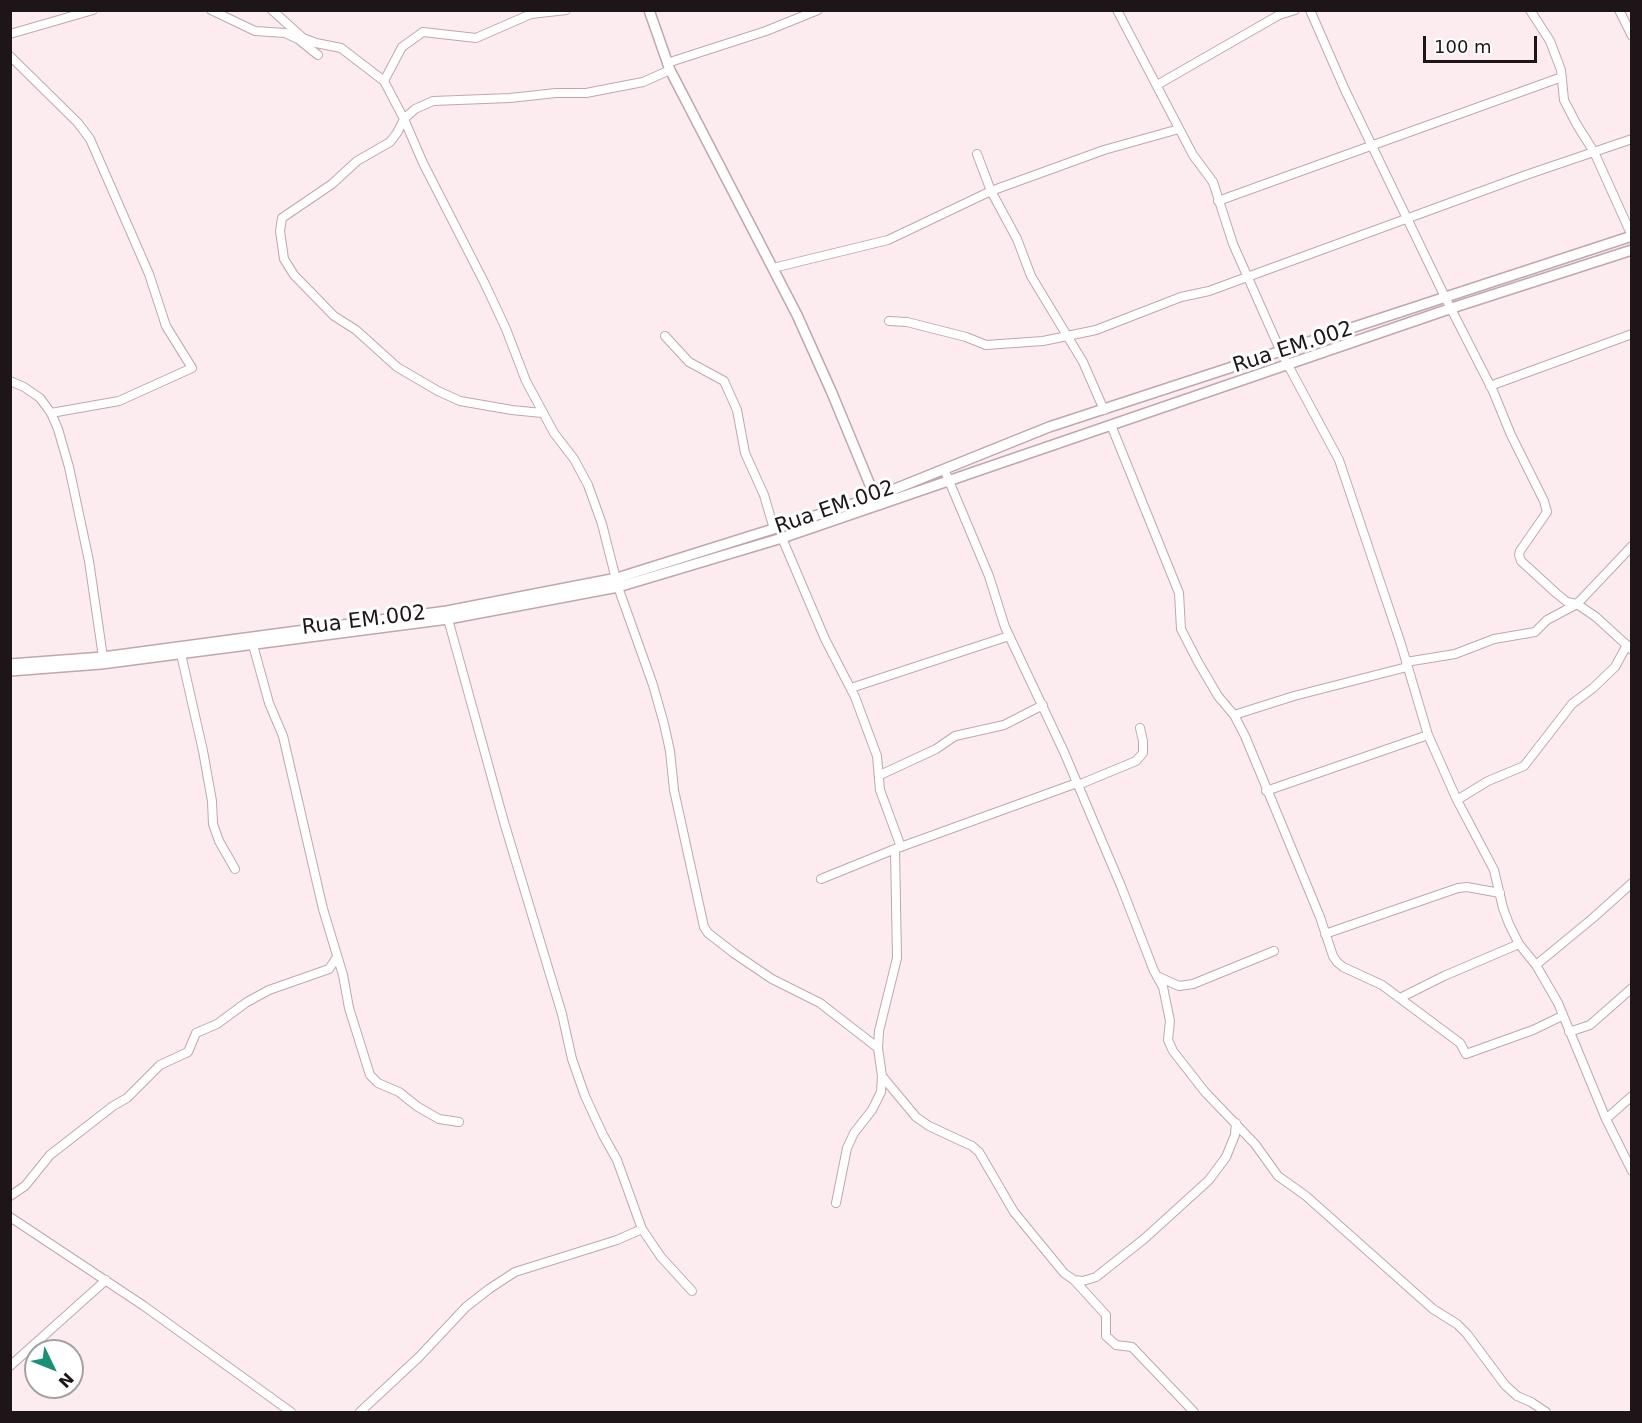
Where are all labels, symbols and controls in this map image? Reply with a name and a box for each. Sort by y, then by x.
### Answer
scale bar [1426,24,1540,62]
text: 100 m [1434,36,1492,57]
street label: Rua EM.002 [1230,317,1356,379]
street label: Rua EM.002 [772,476,898,540]
street label: Rua EM.002 [301,601,427,641]
north arrow [24,1339,84,1399]
text: N [55,1369,78,1392]

